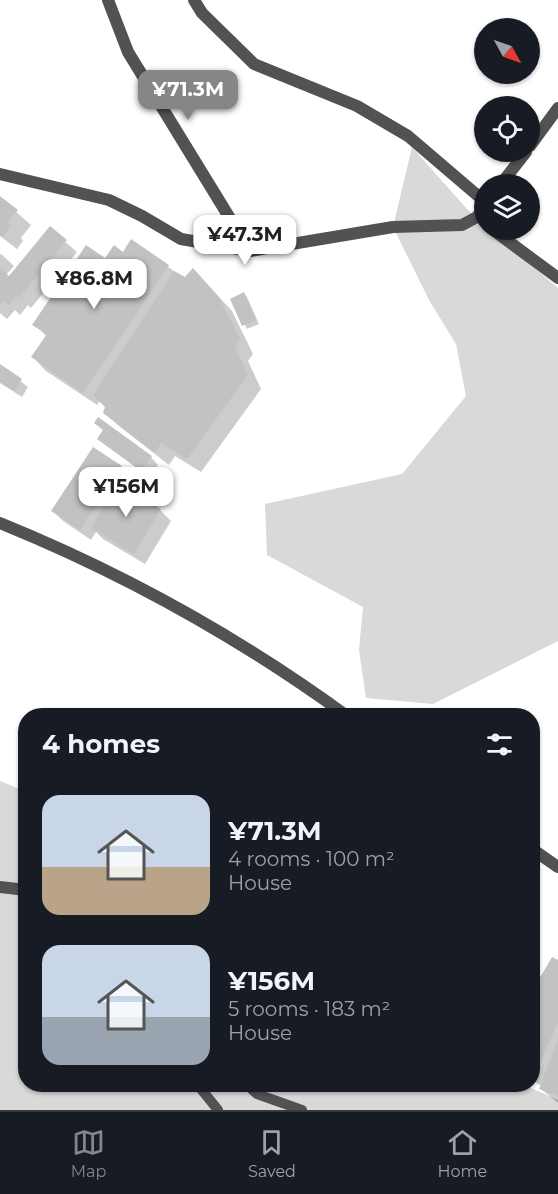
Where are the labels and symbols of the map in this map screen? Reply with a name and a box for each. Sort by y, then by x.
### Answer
north arrow [474,18,540,84]
pin: ¥71.3M [139,70,237,121]
pin: ¥47.3M [196,215,294,266]
pin: ¥86.8M [45,259,143,310]
pin: ¥156M [84,467,168,518]

